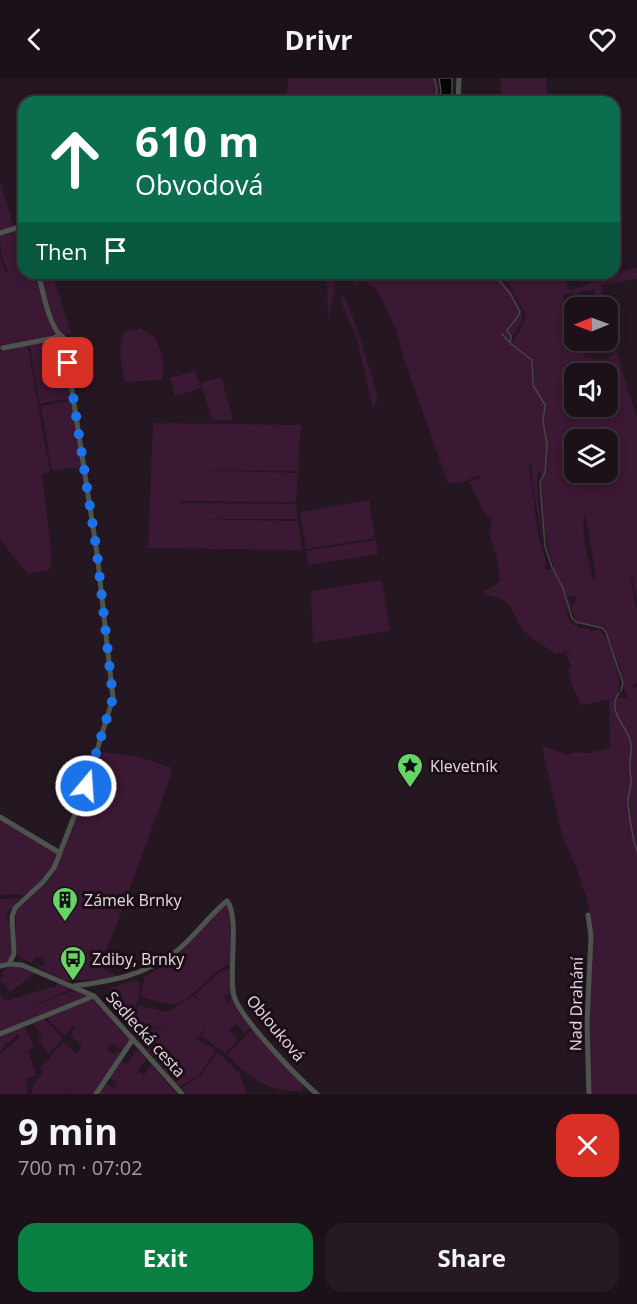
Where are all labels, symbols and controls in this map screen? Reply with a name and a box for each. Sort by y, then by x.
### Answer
text: Drivr [284,21,353,58]
icon: back [18,23,51,56]
icon: heart [586,23,619,56]
text: 610 m [135,112,259,169]
icon: ahead [36,120,114,198]
text: Obvodová [135,166,264,203]
icon: arrive [99,234,132,267]
text: Then [36,236,87,266]
north arrow [564,297,618,351]
map controls [564,297,618,483]
pin [42,337,93,388]
icon: arrive [51,346,84,379]
button: sound [564,363,618,417]
button: layers [564,429,618,483]
place icon: Klevetník [395,751,425,789]
position arrow [54,754,118,818]
place label: Klevetník [430,755,498,777]
building icon: Zámek Brnky [50,885,80,923]
place label: Zámek Brnky [84,889,183,911]
bus stop icon: Zdiby, Brnky [58,944,88,982]
place label: Zdiby, Brnky [92,948,185,970]
street label: Nad Drahání [564,956,588,1051]
street label: Sedlecká cesta [102,986,190,1082]
street label: Oblouková [242,990,310,1066]
text: 9 min [18,1107,118,1156]
button: close [556,1114,619,1177]
text: 700 m · 07:02 [18,1154,143,1181]
button: Exit [18,1223,313,1292]
button: Share [325,1223,619,1292]

